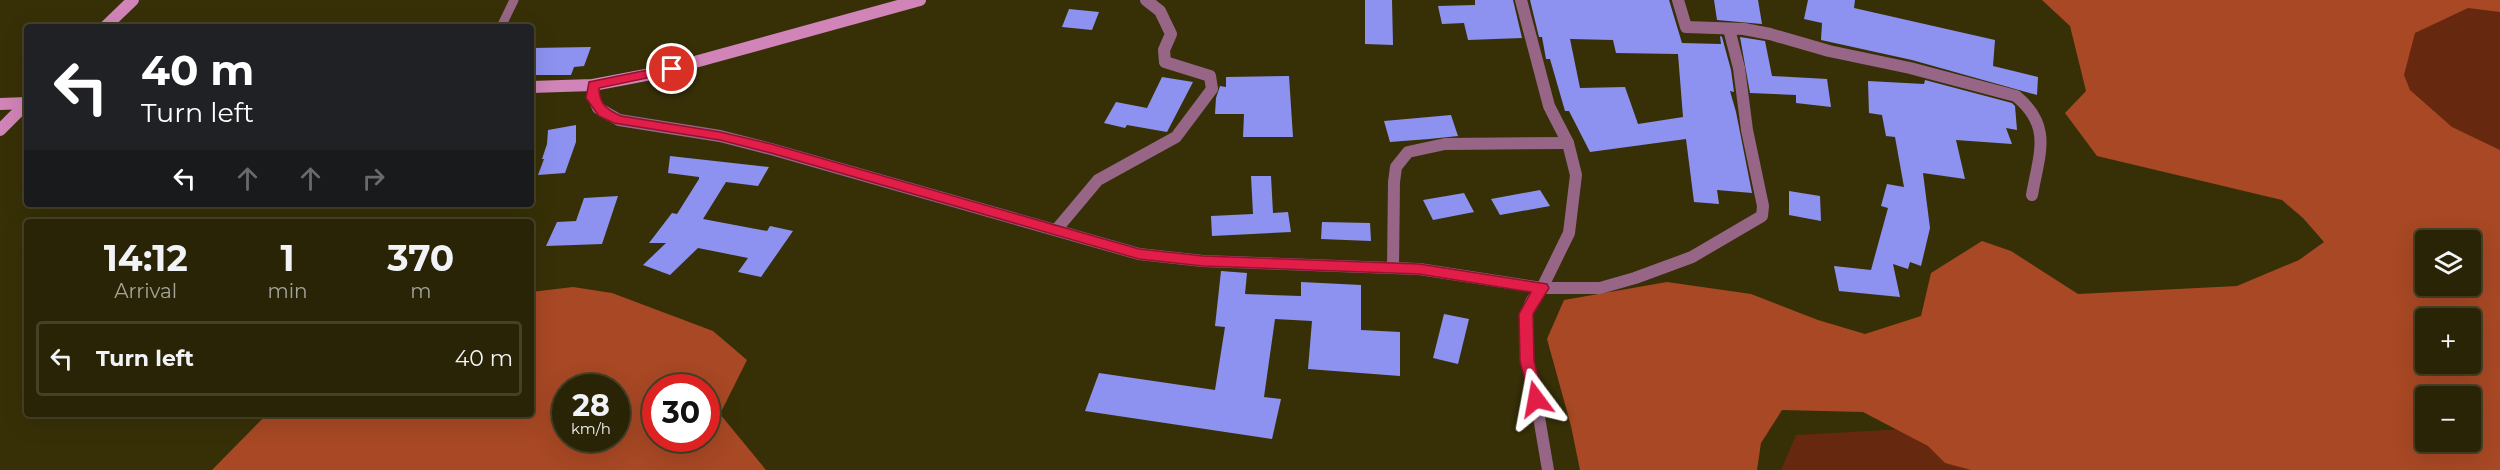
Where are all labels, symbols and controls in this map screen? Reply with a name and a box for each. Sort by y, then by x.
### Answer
pin [646,43,697,94]
text: 40 m [141,44,254,96]
icon: left [42,48,120,126]
icon: arrive [655,52,688,85]
text: Turn left [141,96,254,129]
icon: left [168,162,201,195]
icon: ahead [231,162,264,195]
icon: ahead [294,162,327,195]
icon: right [357,162,390,195]
map controls [2415,230,2481,452]
button: layers [2415,230,2481,296]
text: 14:12 [104,236,188,280]
text: 1 [280,236,295,280]
text: 370 [387,236,454,280]
text: Arrival [114,279,177,303]
text: min [267,279,308,303]
text: m [410,279,431,303]
button: + [2415,308,2481,374]
icon: left [45,342,78,375]
text: Turn left [96,345,194,372]
text: 40 m [455,345,513,372]
position arrow [1504,367,1568,431]
speed limit sign: 30 [642,374,720,452]
button: − [2415,386,2481,452]
text: 28 [572,387,610,424]
text: km/h [571,419,611,438]

